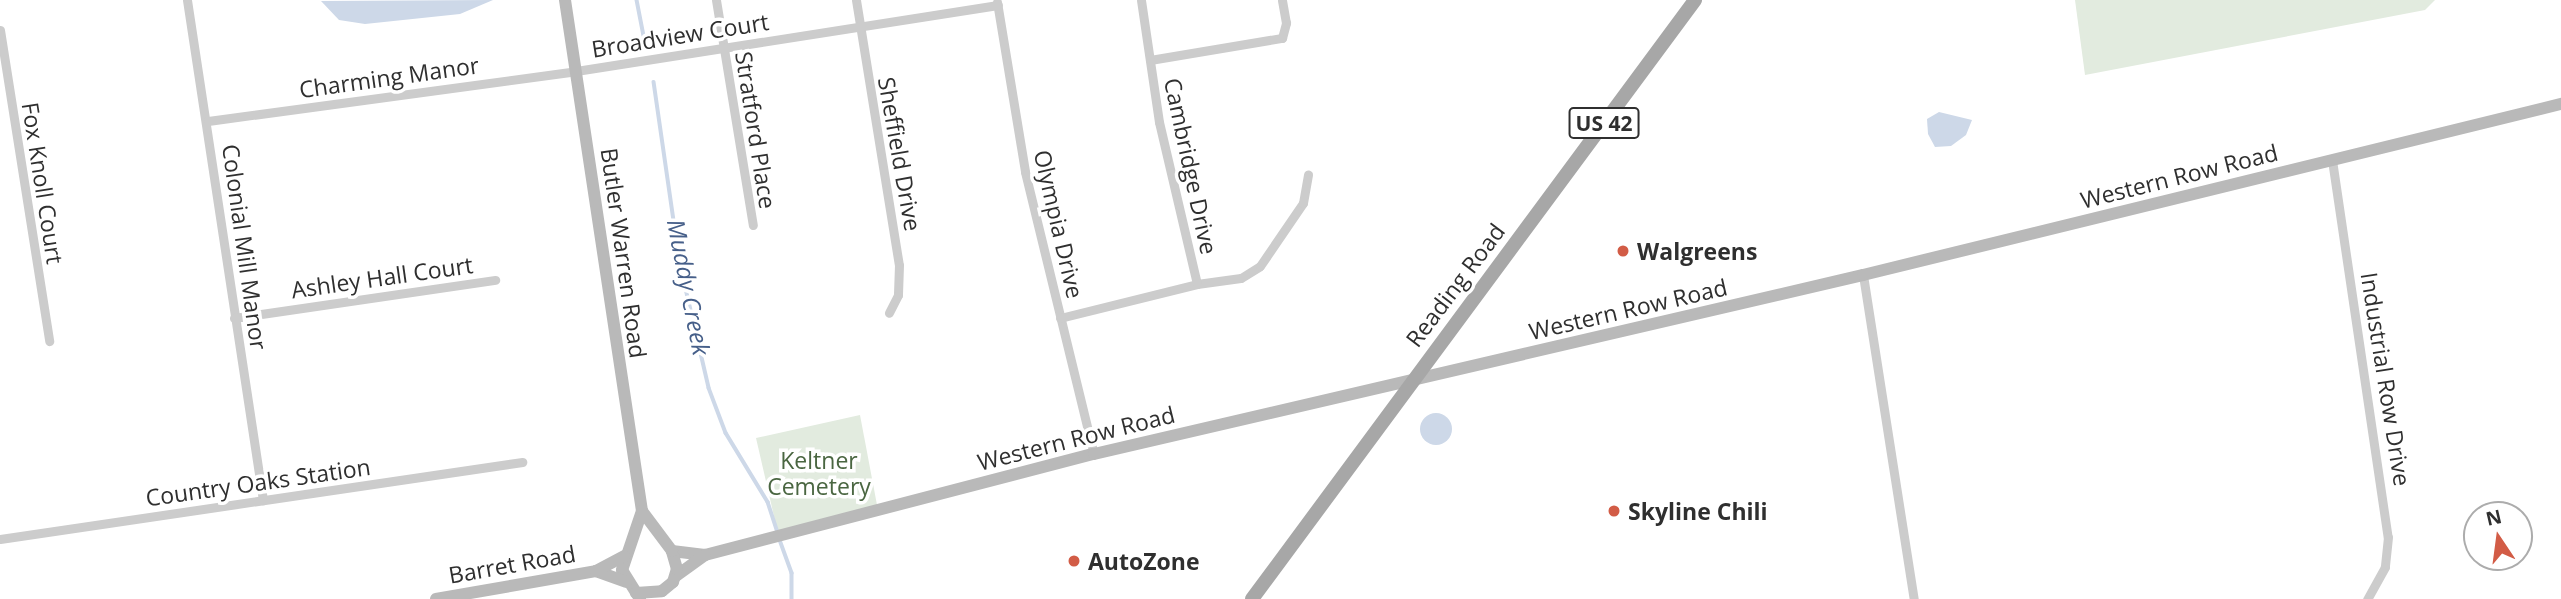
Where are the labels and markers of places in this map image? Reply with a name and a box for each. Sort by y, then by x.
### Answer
place label: Walgreens [1637,237,1757,265]
marker: Walgreens [1615,243,1631,259]
place label: Skyline Chili [1628,497,1768,525]
marker: Skyline Chili [1606,503,1622,519]
place label: AutoZone [1088,547,1199,575]
marker: AutoZone [1066,553,1082,569]

